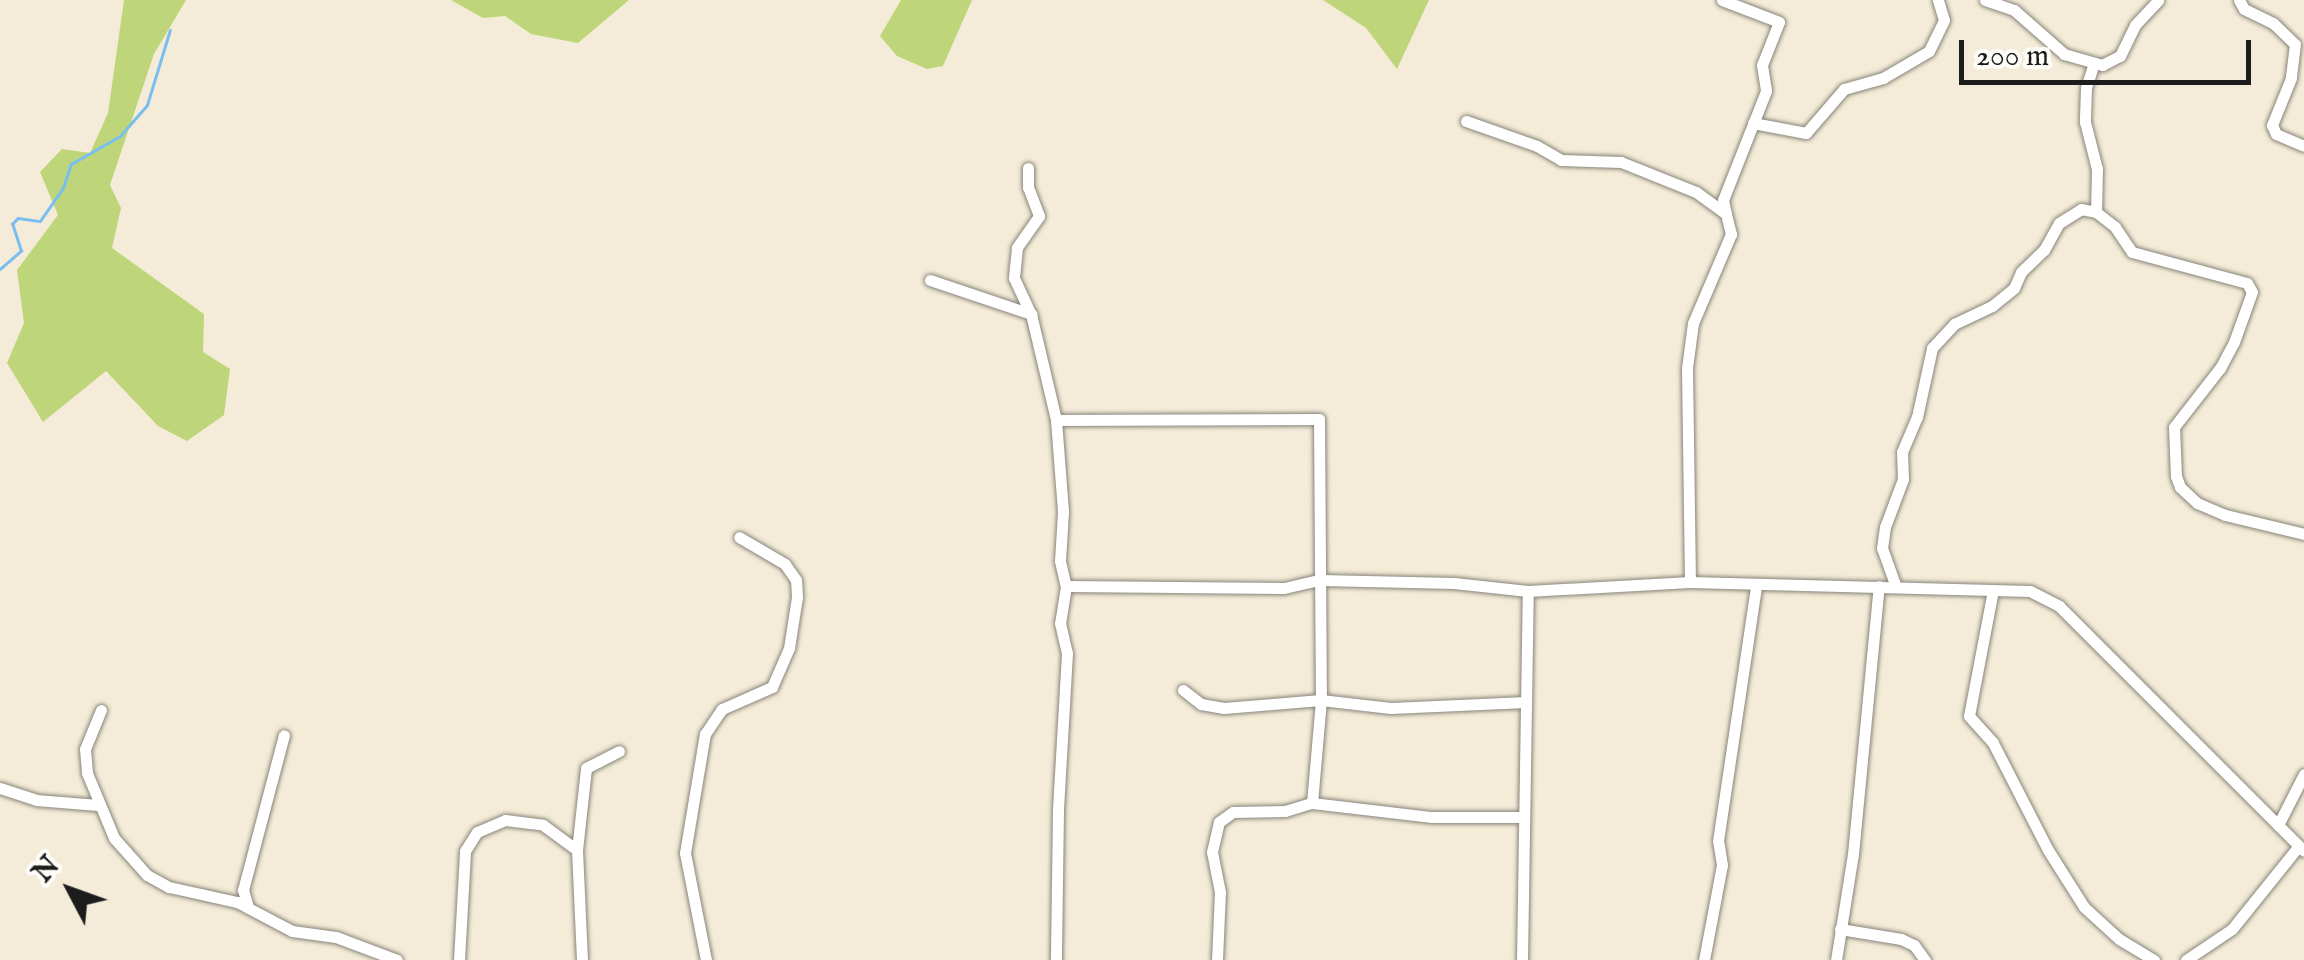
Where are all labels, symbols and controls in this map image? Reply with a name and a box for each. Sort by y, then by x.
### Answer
scale bar [1964,20,2256,82]
text: 200 m [1976,38,2049,76]
north arrow [20,840,120,940]
text: N [26,849,68,891]

